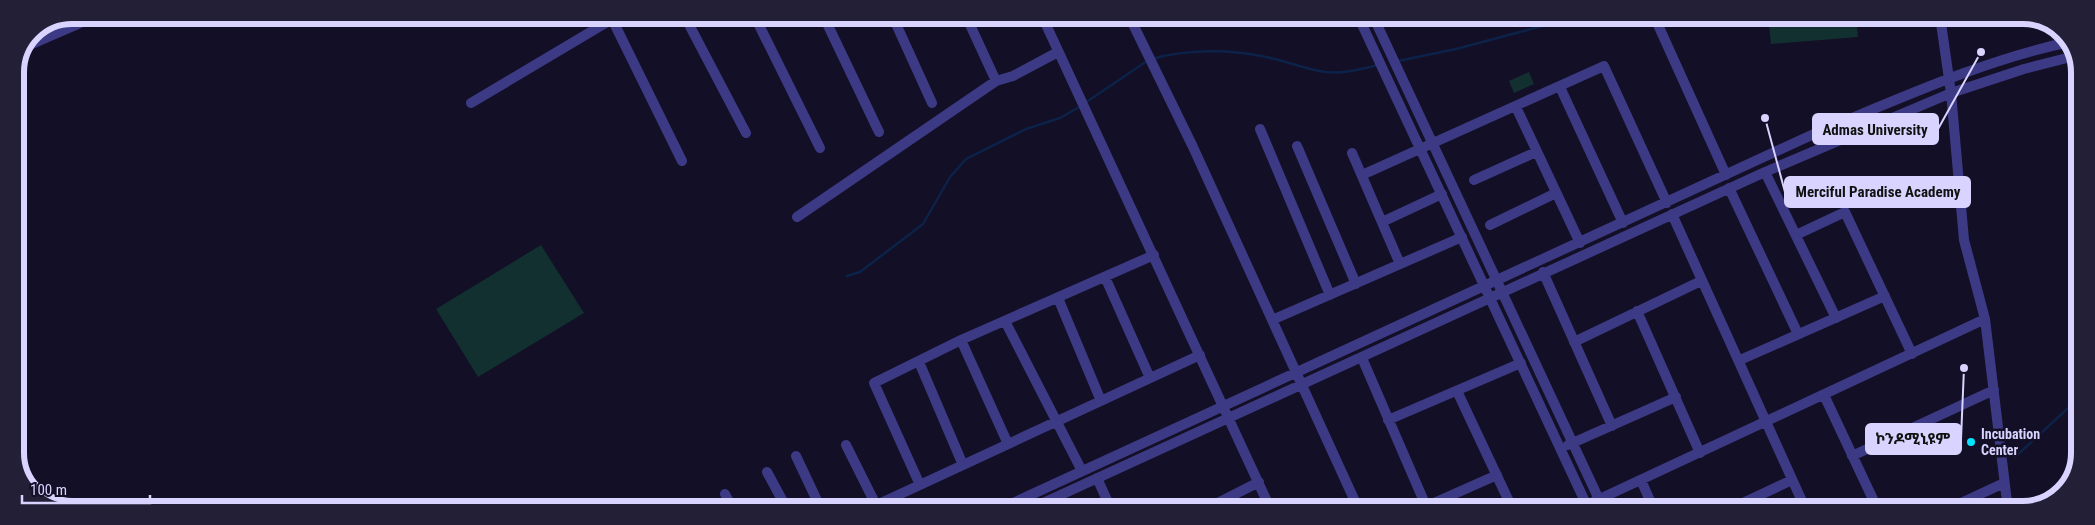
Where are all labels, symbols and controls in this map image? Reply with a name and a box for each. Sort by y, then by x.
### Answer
callout: Admas University [1813,114,1938,144]
text: Admas University [1822,121,1928,139]
callout: Merciful Paradise Academy [1785,177,1970,207]
text: Merciful Paradise Academy [1796,183,1961,201]
callout: ኮንዶሚኒዩም [1866,424,1961,454]
place label: Incubation Center [1981,426,2040,458]
text: ኮንዶሚኒዩም [1876,430,1951,448]
marker: Incubation Center [1965,436,1977,448]
scale bar [22,472,150,504]
text: 100 m [30,481,67,499]

